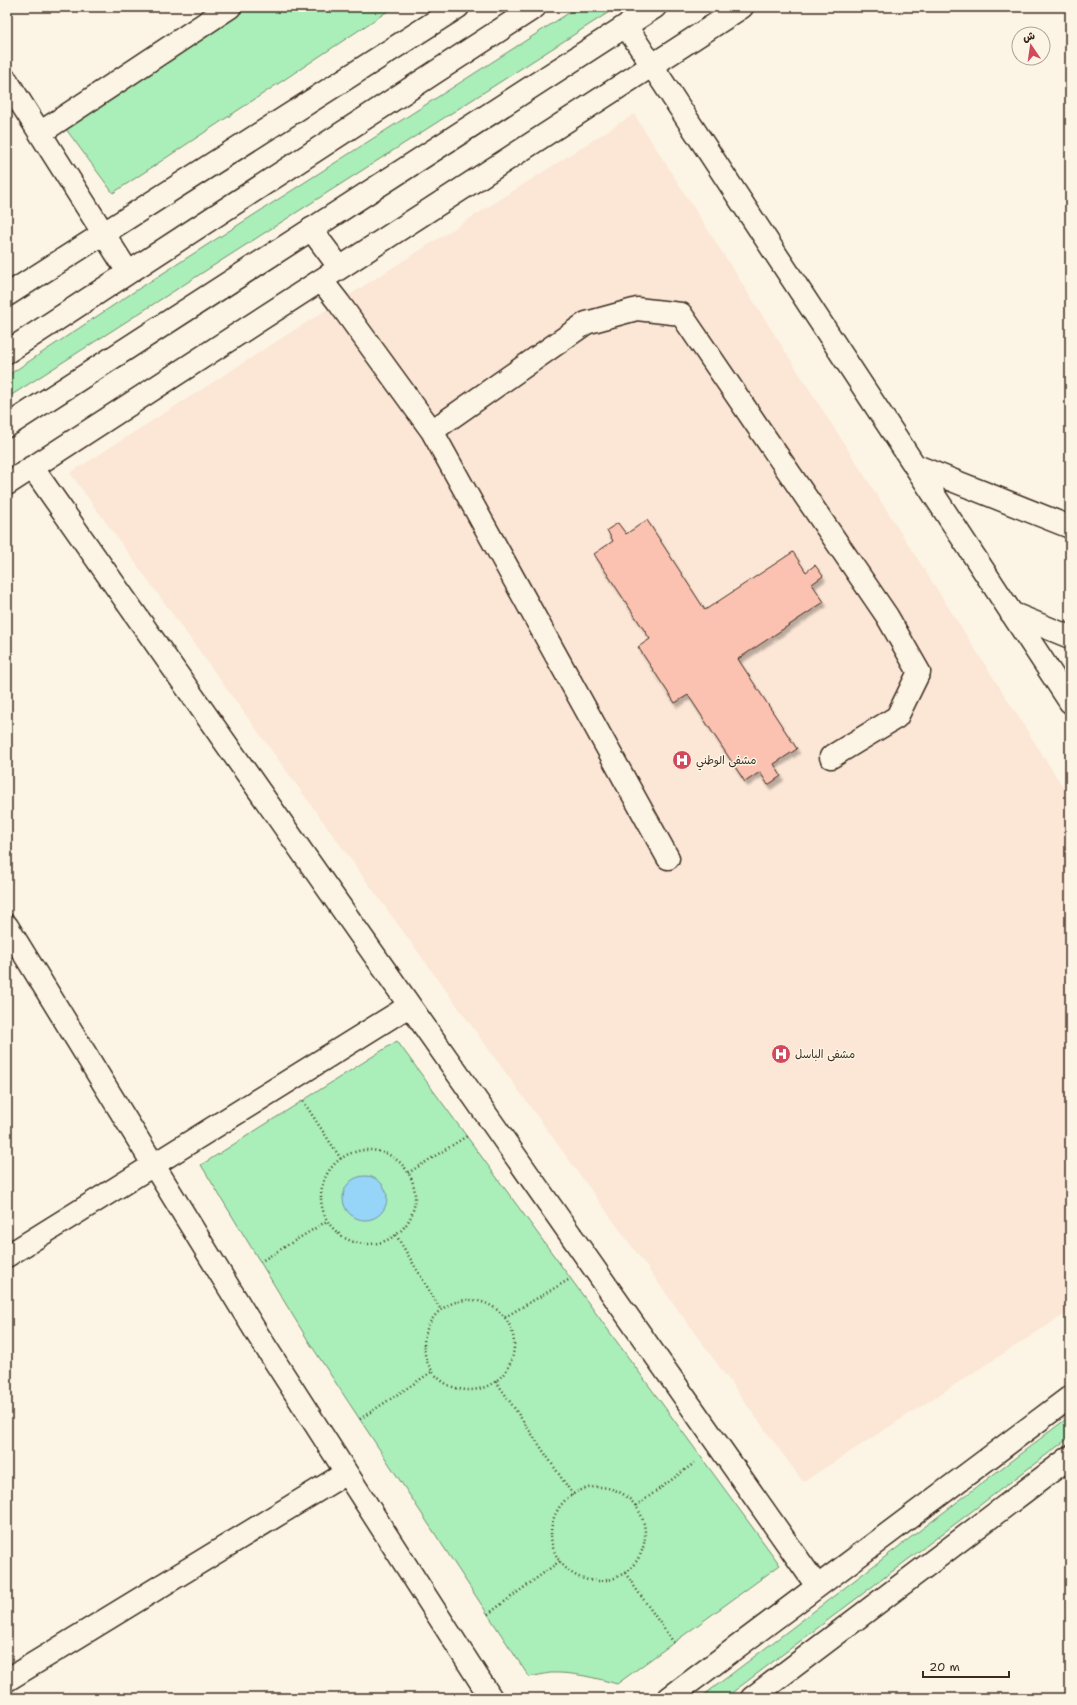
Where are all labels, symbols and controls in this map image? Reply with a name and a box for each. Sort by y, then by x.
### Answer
north arrow [1011,26,1051,66]
text: ش [1021,28,1036,45]
hospital icon: مشفى الوطني [671,749,693,771]
place label: مشفى الوطني [696,753,756,771]
hospital icon: مشفى الباسل [770,1043,792,1065]
place label: مشفى الباسل [795,1047,855,1062]
scale bar [923,1653,1009,1679]
text: 20 m [929,1659,960,1675]

